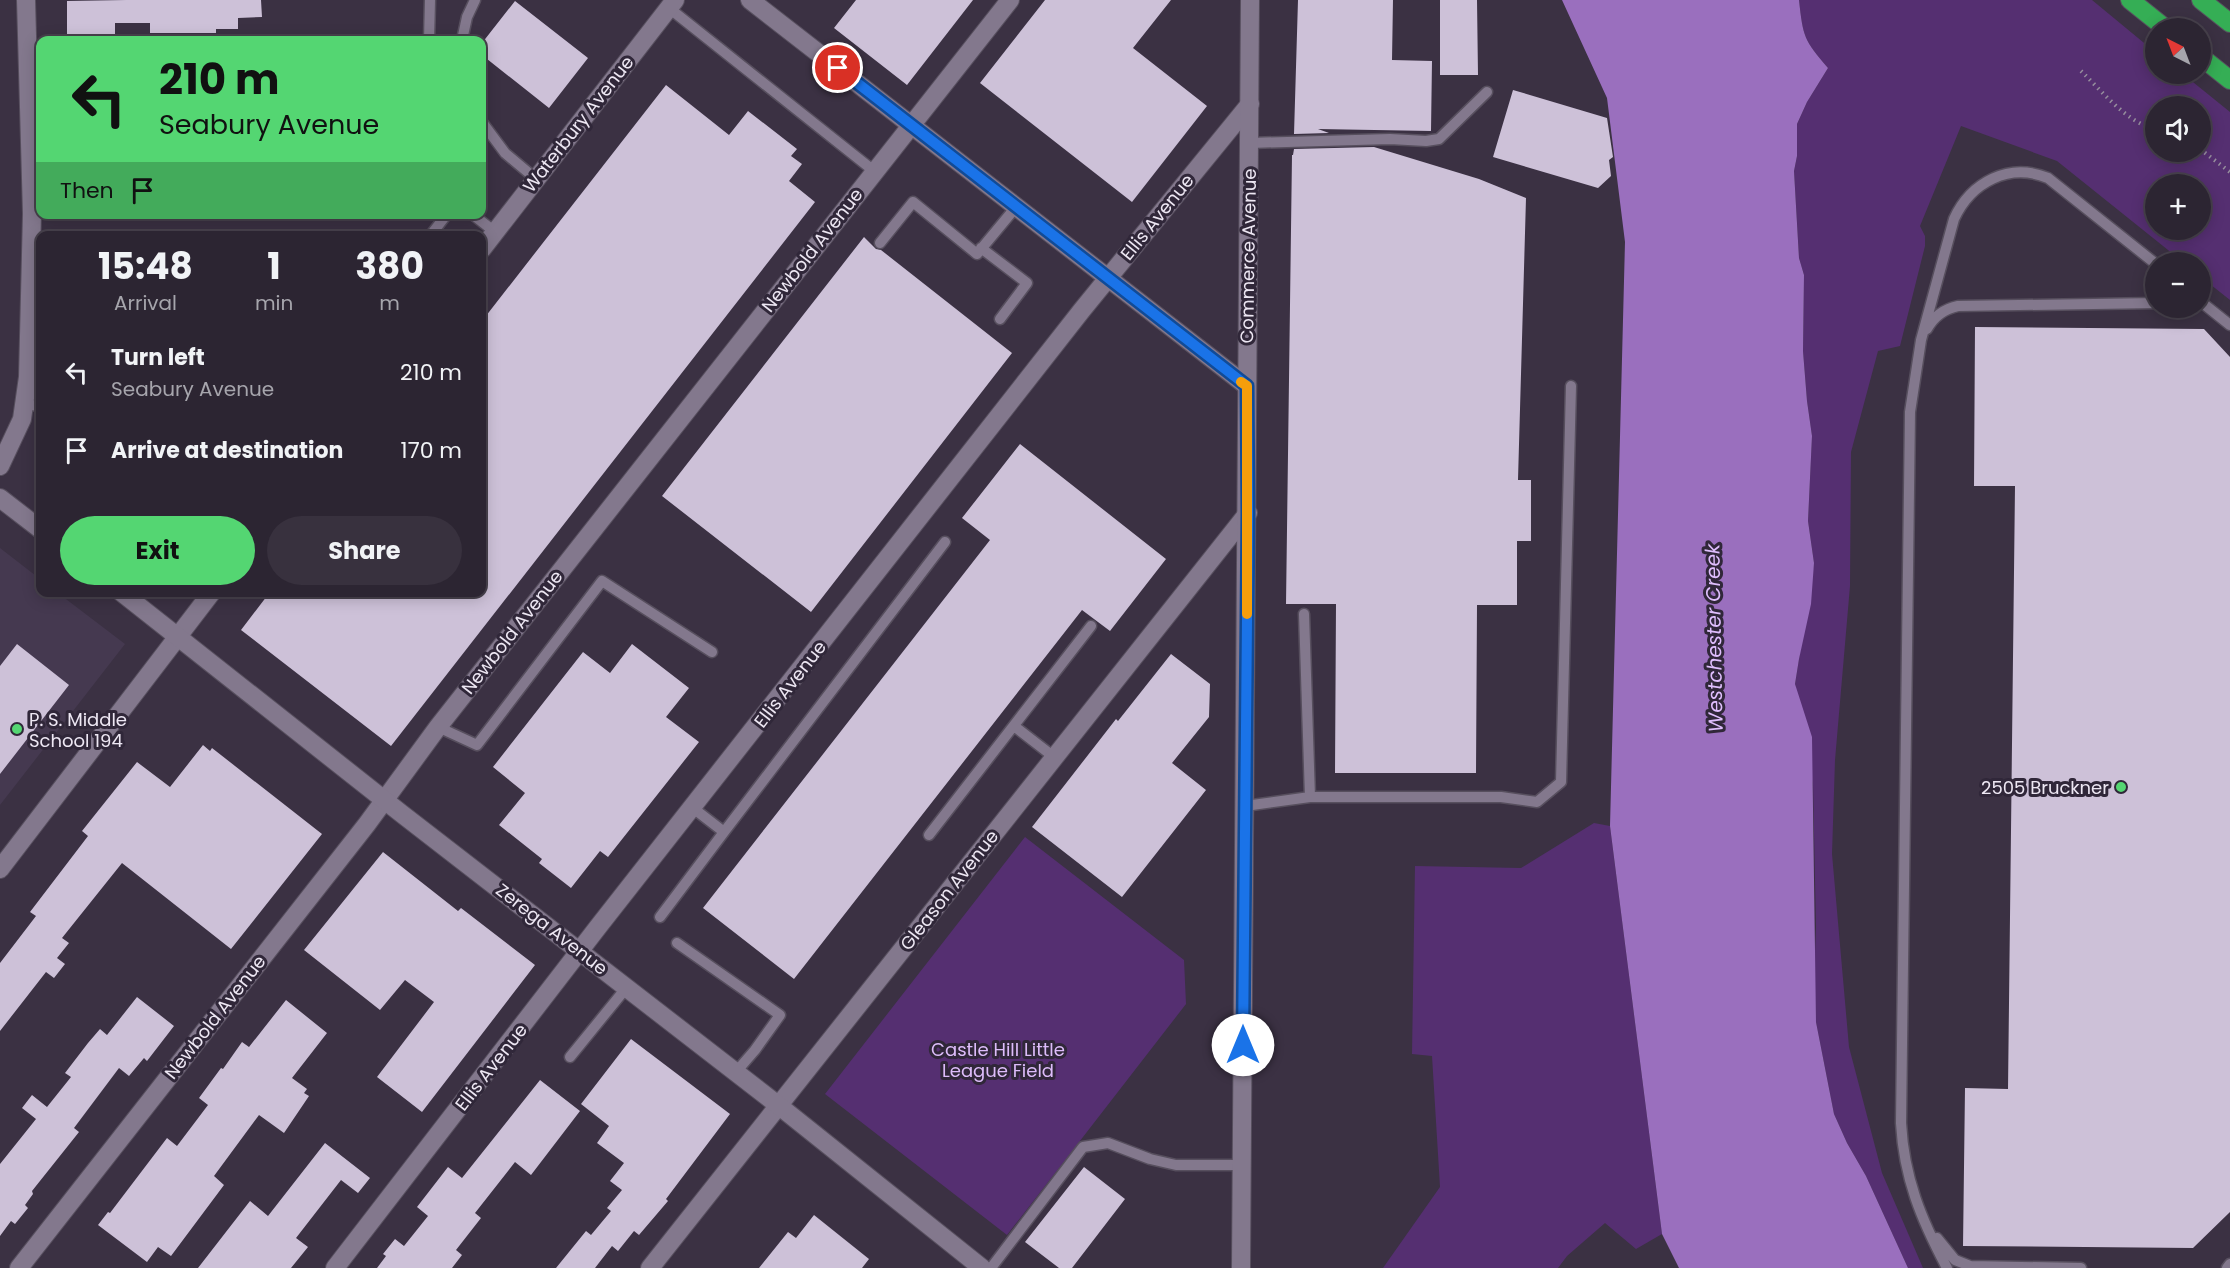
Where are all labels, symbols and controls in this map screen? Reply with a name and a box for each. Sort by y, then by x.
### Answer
north arrow [2145,18,2211,84]
map controls [2145,18,2211,318]
pin [812,42,863,93]
text: 210 m [159,50,280,109]
street label: Waterbury Avenue [517,50,639,198]
icon: arrive [821,51,854,84]
icon: left [60,60,138,138]
button: sound [2145,96,2211,162]
text: Seabury Avenue [159,106,379,143]
street label: Commerce Avenue [1234,168,1262,344]
street label: Ellis Avenue [1114,169,1200,265]
icon: arrive [126,174,159,207]
button: + [2145,174,2211,240]
text: Then [60,175,114,206]
street label: Newbold Avenue [756,183,868,317]
text: 15:48 [98,241,193,292]
text: 1 [267,241,281,292]
text: 380 [355,241,424,292]
button: − [2145,252,2211,318]
text: Arrival [114,289,177,317]
text: min [255,289,293,317]
text: m [379,289,400,317]
text: Turn left [111,342,205,373]
icon: left [60,356,93,389]
text: 210 m [400,357,462,388]
text: Seabury Avenue [111,375,274,403]
icon: arrive [60,434,93,467]
text: Arrive at destination [111,435,343,466]
text: 170 m [401,435,462,466]
button: Exit [60,516,255,585]
button: Share [267,516,462,585]
water label: Westchester Creek [1698,542,1730,732]
street label: Newbold Avenue [456,565,568,699]
street label: Ellis Avenue [748,635,832,733]
place label: P. S. Middle School 194 [29,707,127,753]
marker: P. S. Middle School 194 [10,722,24,736]
place label: 2505 Bruckner [1981,775,2109,800]
marker: 2505 Bruckner [2114,780,2128,794]
street label: Gleason Avenue [894,825,1004,955]
street label: Zerega Avenue [491,877,613,981]
street label: Newbold Avenue [159,950,271,1084]
position arrow [1211,1013,1275,1077]
street label: Ellis Avenue [449,1018,533,1116]
park label: Castle Hill Little League Field [931,1037,1065,1083]

